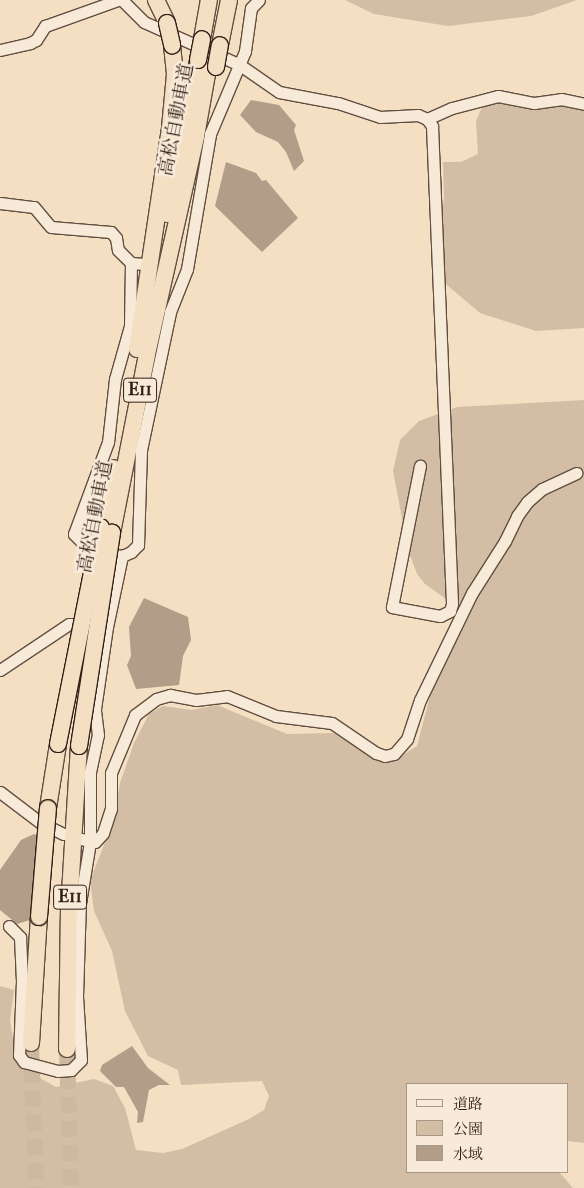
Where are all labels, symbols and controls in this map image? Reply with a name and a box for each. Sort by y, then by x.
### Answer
street label: 高松自動車道 [155,62,199,178]
road number: E11 [122,374,158,406]
street label: 高松自動車道 [74,459,118,575]
road number: E11 [52,882,88,912]
legend [406,1083,569,1173]
text: 道路 [453,1095,483,1113]
text: 公園 [453,1120,483,1138]
text: 水域 [453,1145,483,1163]

